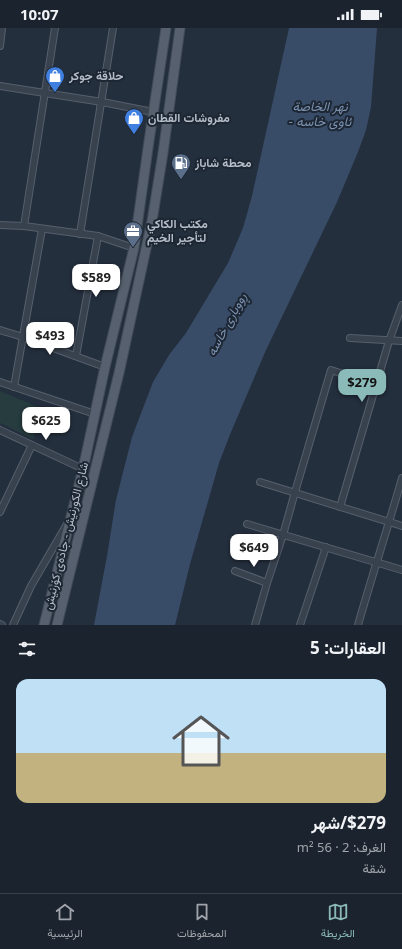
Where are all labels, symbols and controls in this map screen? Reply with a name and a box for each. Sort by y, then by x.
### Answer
text: 10:07 [20,4,59,24]
shop icon: حلاقة جوكر [44,65,66,93]
place label: حلاقة جوكر [68,67,123,84]
water label: نهر الخاصة - ئاوی خاسە [289,97,352,130]
shop icon: مفروشات القطان [123,107,145,135]
place label: مفروشات القطان [148,109,230,126]
fuel station icon: محطة شاباز [170,152,192,180]
place label: محطة شاباز [194,154,252,171]
place label: مكتب الكاكي لتأجير الخيم [147,215,208,246]
office icon: مكتب الكاكي لتأجير الخيم [122,220,144,248]
pin: $589 [72,264,120,298]
text: $589 [81,268,111,286]
water label: ڕووباری خاسە [202,289,253,360]
pin: $493 [26,322,74,356]
text: $493 [35,326,65,344]
pin: $279 [338,369,386,403]
text: $279 [347,373,377,391]
pin: $625 [22,407,70,441]
text: $625 [31,411,61,429]
street label: شارع الكورنيش - جادەی کۆرنیش [39,460,93,612]
pin: $649 [230,534,278,568]
text: $649 [239,538,269,556]
text: العقارات: 5 [310,636,386,659]
icon: filters [16,638,38,660]
icon: home [165,705,237,777]
text: $279/شهر [311,811,386,834]
text: الغرف: 2 · 56 m² [297,838,386,856]
text: شقة [363,859,386,877]
tab: الرئيسية [47,901,83,943]
tab: المحفوظات [177,901,227,943]
tab: الخريطة [321,901,355,943]

